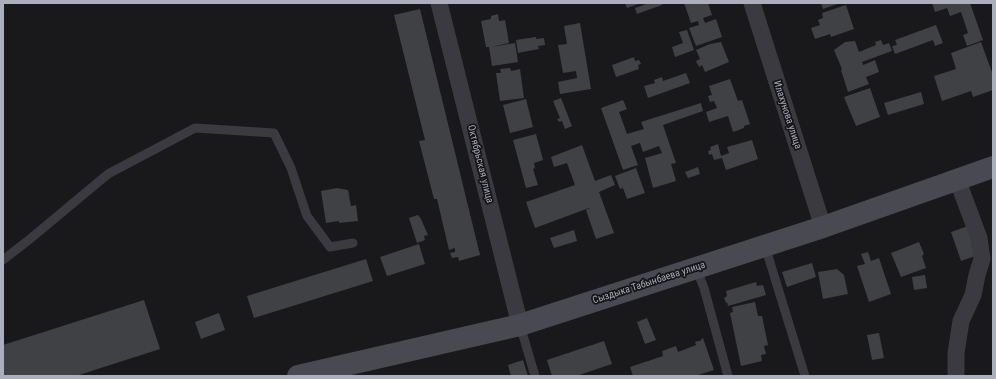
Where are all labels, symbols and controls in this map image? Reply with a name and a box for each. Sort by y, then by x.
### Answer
street label: Илахунова улица [770,79,804,151]
street label: Октябрьская улица [465,124,495,204]
street label: Сыздыка Табынбаева улица [591,259,707,307]

